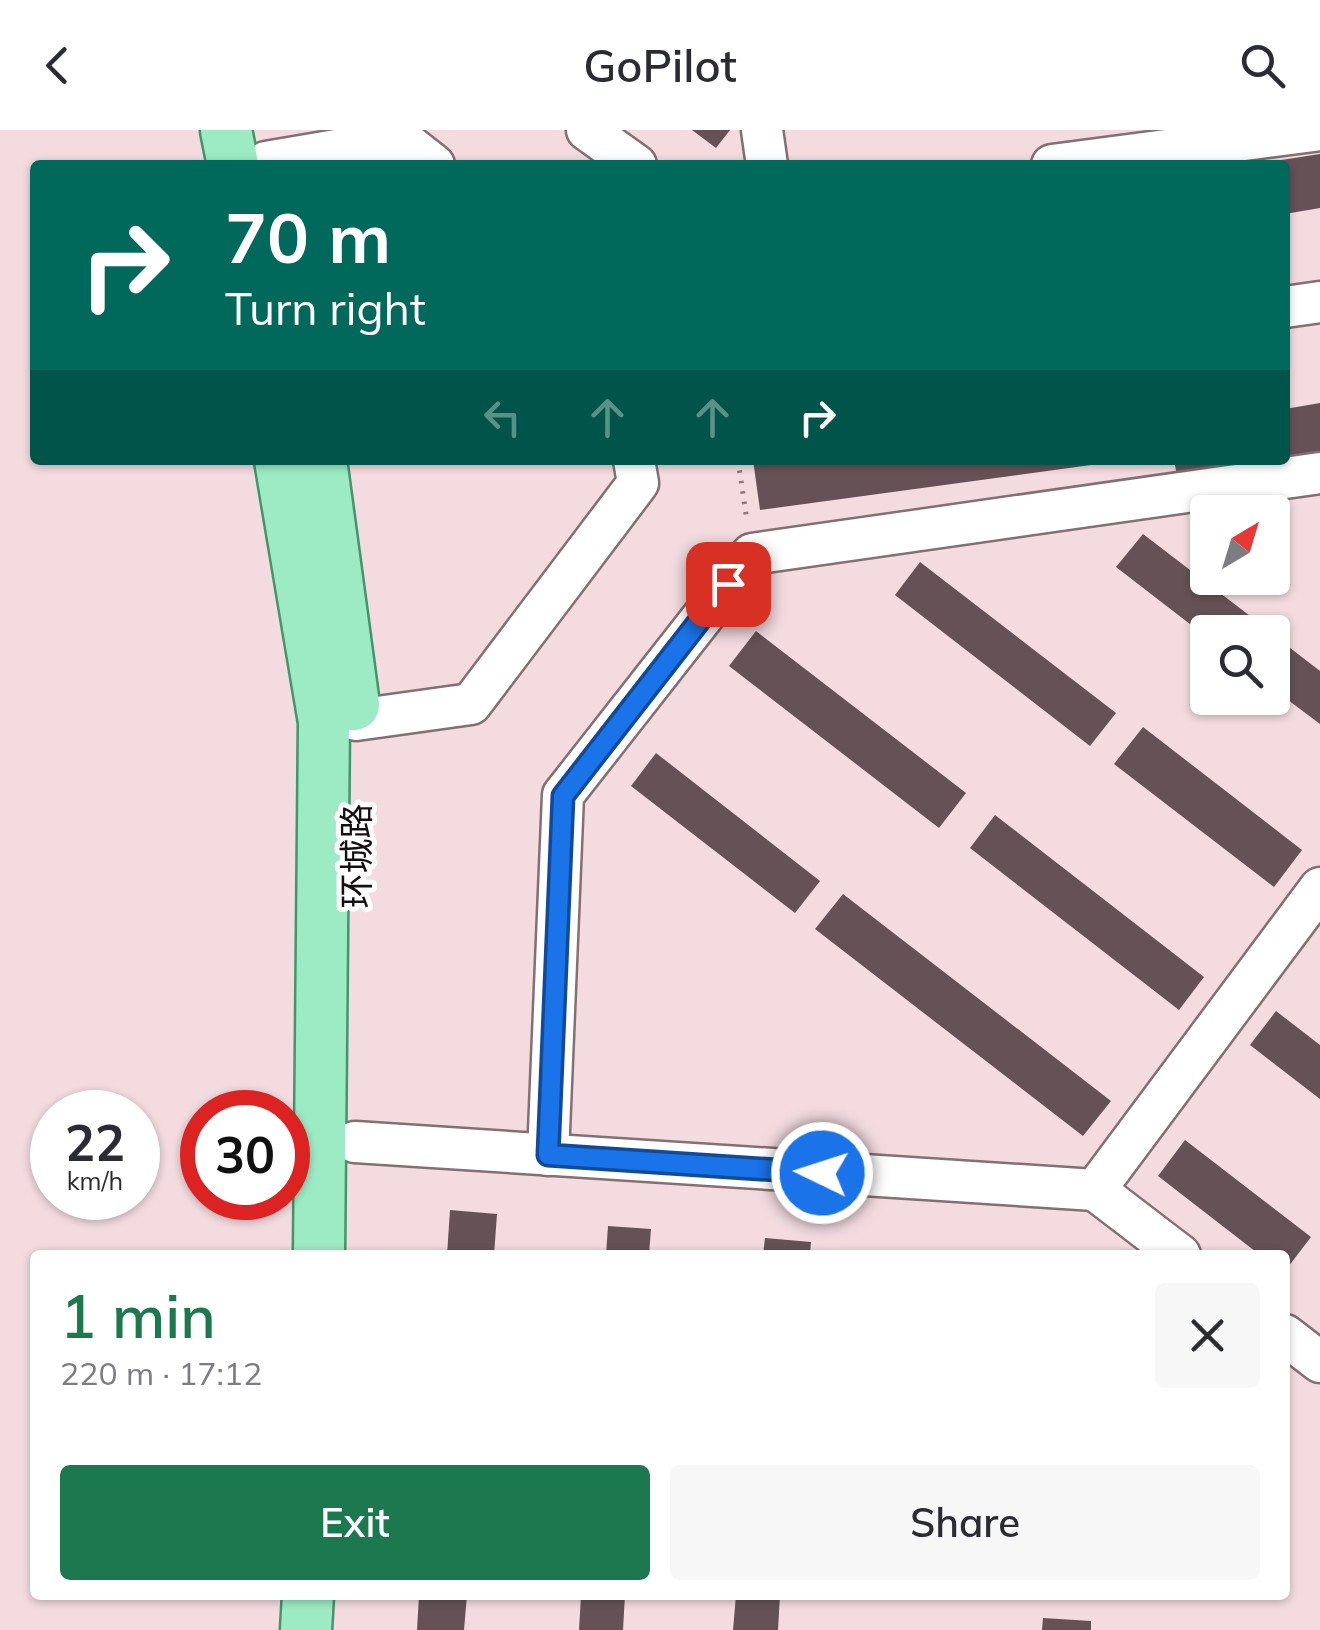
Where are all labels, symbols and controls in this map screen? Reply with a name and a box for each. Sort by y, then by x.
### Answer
text: GoPilot [583,37,737,93]
icon: back [30,38,85,93]
icon: search [1235,38,1290,93]
text: 70 m [225,193,391,281]
icon: right [60,200,190,330]
text: Turn right [225,280,426,336]
icon: left [475,390,530,445]
icon: ahead [580,390,635,445]
icon: ahead [685,390,740,445]
icon: right [790,390,845,445]
north arrow [1190,495,1290,595]
map controls [1190,495,1290,715]
pin [686,542,771,627]
icon: arrive [701,557,756,612]
button: search [1190,615,1290,715]
street label: 环城路 [334,803,378,909]
speed limit sign: 30 [180,1090,310,1220]
text: 22 [65,1111,125,1174]
position arrow [770,1121,874,1225]
text: km/h [67,1165,123,1196]
text: 1 min [60,1278,216,1353]
button: close [1155,1283,1260,1388]
text: 220 m · 17:12 [60,1353,262,1393]
button: Exit [60,1465,650,1580]
button: Share [670,1465,1260,1580]

